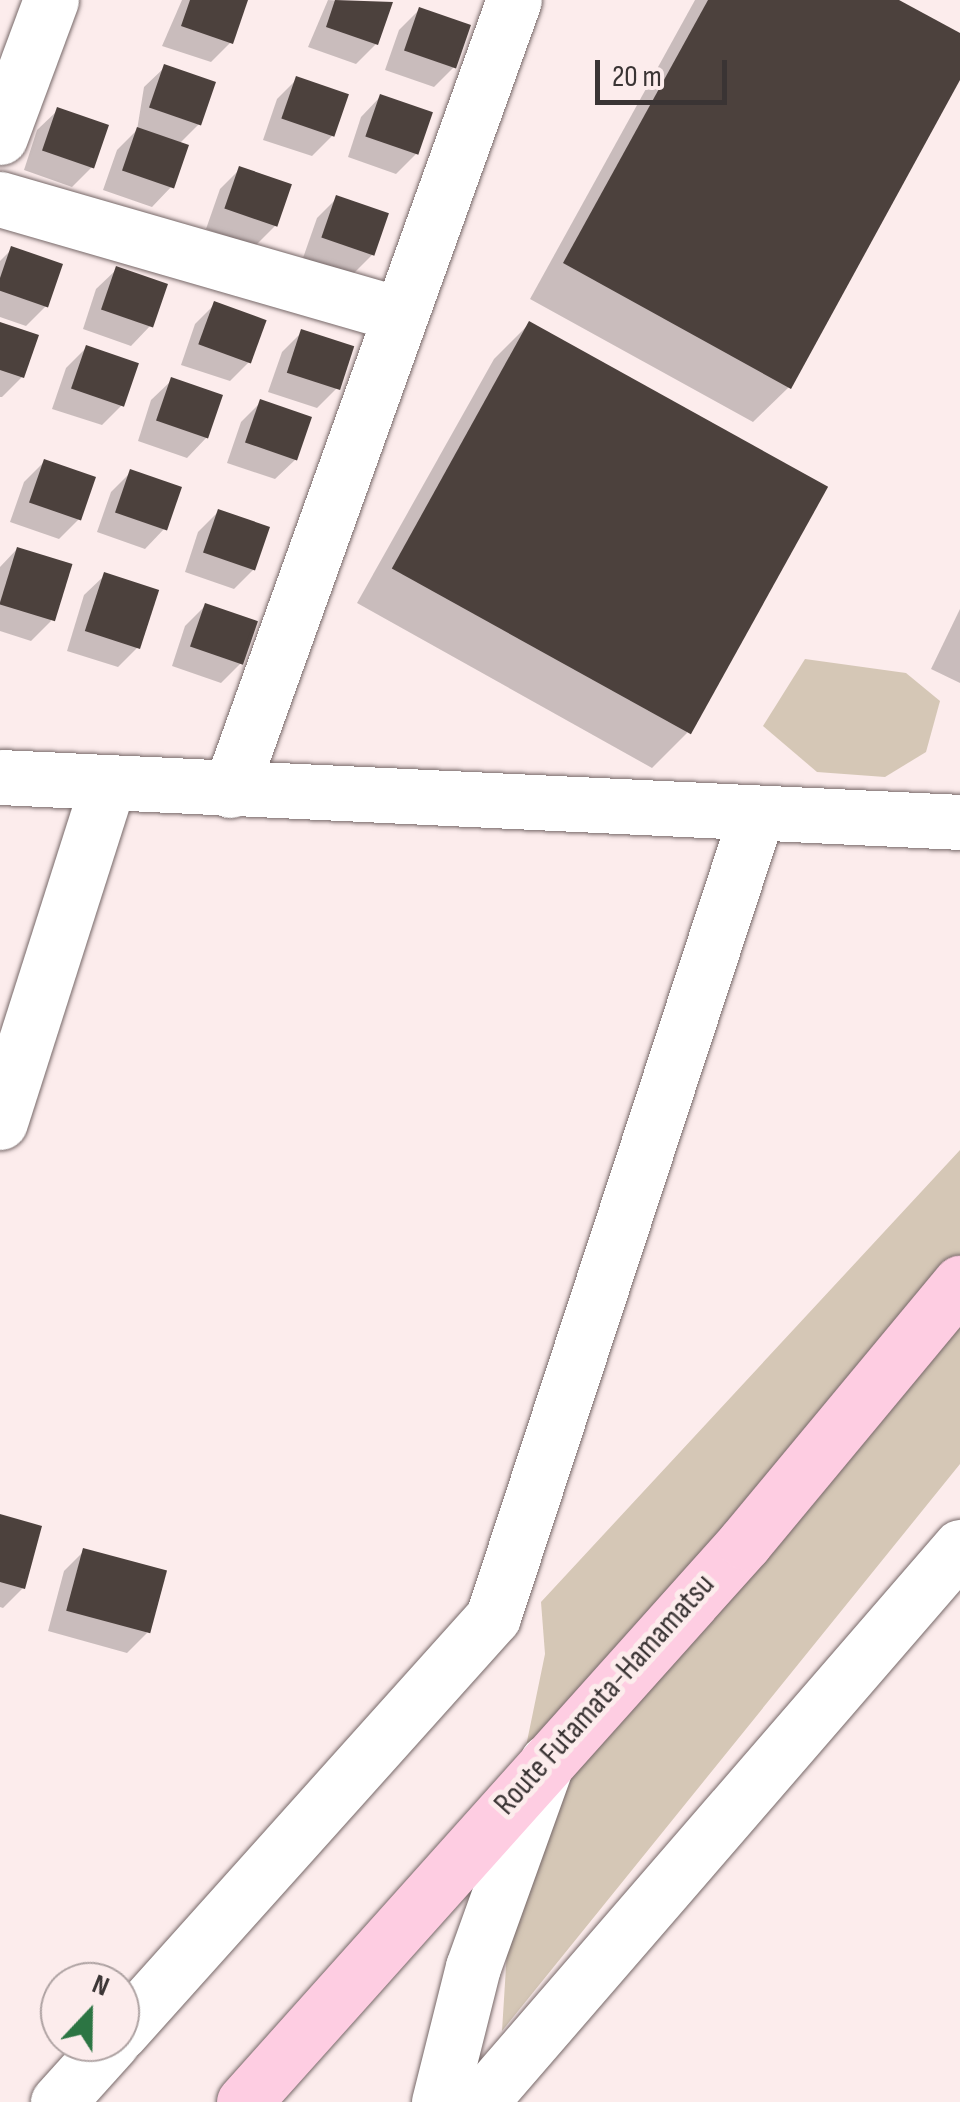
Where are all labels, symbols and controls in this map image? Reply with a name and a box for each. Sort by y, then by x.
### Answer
scale bar [600,40,732,102]
text: 20 m [612,59,662,95]
street label: Route Futamata-Hamamatsu [487,1567,723,1823]
north arrow [40,1962,140,2062]
text: N [88,1967,114,2004]

